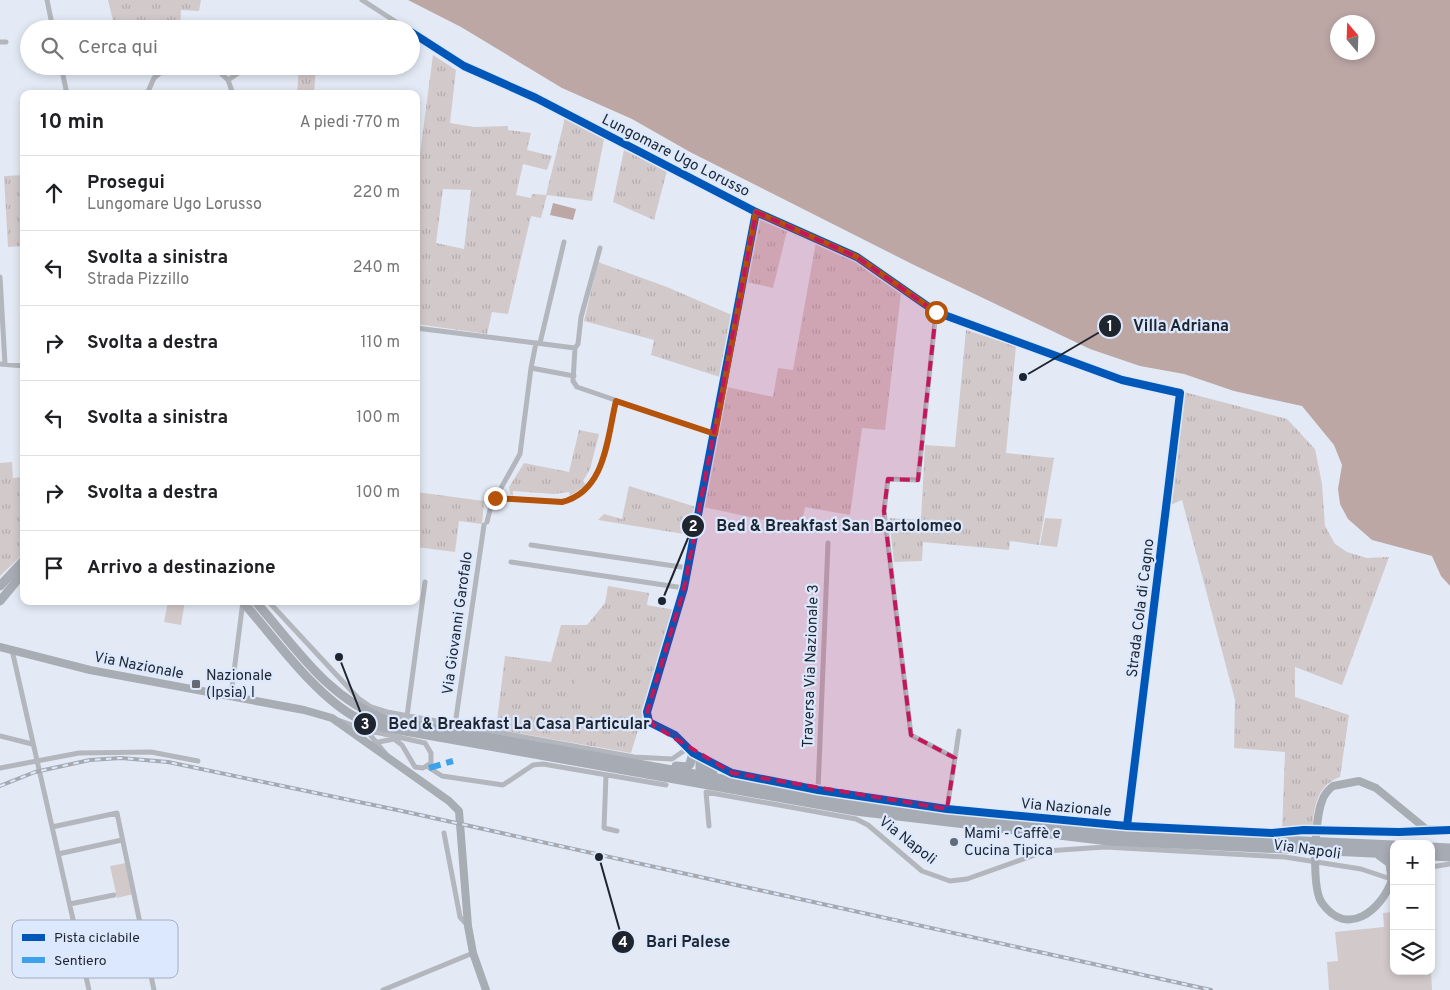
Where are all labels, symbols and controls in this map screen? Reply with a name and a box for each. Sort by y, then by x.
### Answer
north arrow [1330,15,1375,60]
search box [20,20,420,75]
icon: search [38,34,66,62]
text: Cerca qui [78,36,158,60]
text: 10 min [40,109,104,136]
street label: Lungomare Ugo Lorusso [598,111,753,202]
text: A piedi · 770 m [300,113,400,133]
text: Prosegui [87,171,165,195]
icon: ahead [40,179,68,207]
text: 220 m [353,183,400,203]
text: Lungomare Ugo Lorusso [87,195,262,215]
text: Svolta a sinistra [87,246,228,270]
icon: left [40,254,68,282]
text: 240 m [353,258,400,278]
text: Strada Pizzillo [87,270,189,290]
route start [925,301,948,324]
callout: Villa Adriana [1098,310,1240,341]
text: Villa Adriana [1133,317,1229,337]
text: 1 [1107,318,1113,337]
icon: right [40,329,68,357]
text: Svolta a destra [87,331,218,355]
text: 110 m [360,333,400,353]
icon: left [40,404,68,432]
text: Svolta a sinistra [87,406,228,430]
text: 100 m [356,408,400,428]
icon: right [40,479,68,507]
text: Svolta a destra [87,481,218,505]
text: 100 m [356,483,400,503]
route end [484,487,507,510]
callout: Bed & Breakfast San Bartolomeo [681,510,972,541]
text: Bed & Breakfast San Bartolomeo [716,517,962,537]
text: 2 [688,518,698,537]
street label: Strada Cola di Cagno [1124,538,1159,679]
street label: Via Giovanni Garofalo [439,550,478,696]
icon: arrive [40,554,68,582]
text: Arrivo a destinazione [87,556,276,580]
street label: Traversa Via Nazionale 3 [799,584,824,748]
street label: Via Nazionale [92,648,185,684]
place label: Nazionale (Ipsia) I [206,667,272,703]
marker: Nazionale (Ipsia) I [190,678,202,690]
callout: Bed & Breakfast La Casa Particular [353,708,659,739]
text: Bed & Breakfast La Casa Particular [388,715,650,735]
text: 3 [361,716,370,735]
street label: Via Nazionale [1020,795,1112,822]
street label: Via Napoli [874,813,940,870]
place label: Mami - Caffè e Cucina Tipica [964,825,1061,861]
marker: Mami - Caffè e Cucina Tipica [948,836,960,848]
street label: Via Napoli [1272,836,1342,865]
map controls [1390,840,1435,975]
button: + [1390,840,1435,885]
button: − [1390,885,1435,930]
legend [12,920,178,978]
callout: Bari Palese [611,926,740,957]
text: Pista ciclabile [54,930,140,947]
button: layers [1390,930,1435,975]
text: Bari Palese [646,933,730,953]
text: 4 [618,934,628,953]
text: Sentiero [54,953,107,970]

